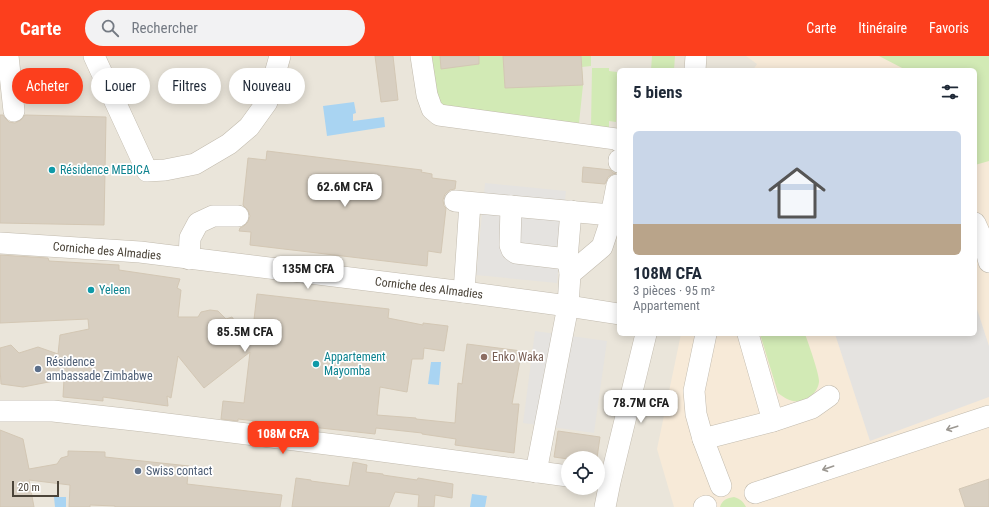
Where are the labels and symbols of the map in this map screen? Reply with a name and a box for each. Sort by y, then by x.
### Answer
place label: Résidence MEBICA [60,163,150,177]
marker: Résidence MEBICA [47,165,57,175]
pin: 62.6M CFA [299,174,391,208]
street label: Corniche des Almadies [52,239,162,263]
pin: 135M CFA [267,256,349,290]
street label: Corniche des Almadies [374,274,484,302]
place label: Yeleen [99,283,131,297]
marker: Yeleen [86,285,96,295]
pin: 85.5M CFA [199,319,291,353]
place label: Appartement Mayomba [324,350,386,378]
place label: Enko Waka [492,350,544,364]
marker: Enko Waka [479,352,489,362]
place label: Résidence ambassade Zimbabwe [46,355,153,383]
marker: Appartement Mayomba [311,359,321,369]
marker: Résidence ambassade Zimbabwe [33,364,43,374]
pin: 78.7M CFA [595,390,687,424]
pin: 108M CFA [242,421,324,455]
one-way arrow [946,425,959,432]
place label: Swiss contact [146,464,213,478]
one-way arrow [823,465,835,473]
marker: Swiss contact [133,466,143,476]
scale bar [12,479,59,498]

